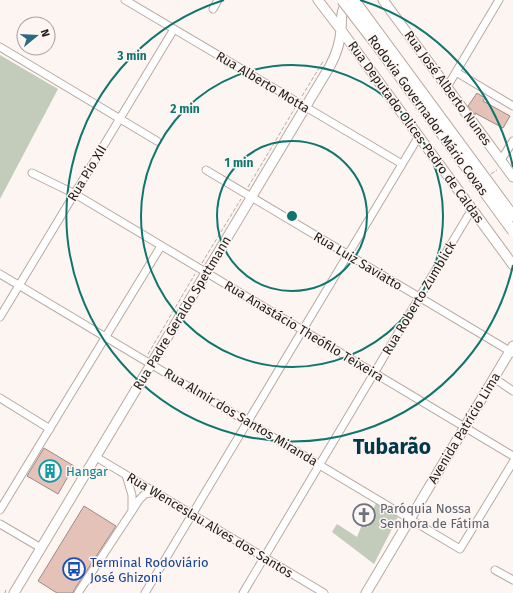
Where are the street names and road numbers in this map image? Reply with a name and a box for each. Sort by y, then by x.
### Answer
street label: Rua José Alberto Nunes [401,28,495,148]
street label: Rodovia Governador Mário Covas [365,32,491,198]
street label: Rua Deputado Olices Pedro de Caldas [345,38,487,226]
street label: Rua Alberto Motta [213,48,313,116]
street label: Rua Pio XII [64,142,110,204]
street label: Rua Luiz Saviatto [311,229,405,293]
street label: Rua Padre Geraldo Spettmann [130,233,234,393]
street label: Rua Roberto Zumblick [379,238,459,358]
street label: Rua Anastácio Theófilo Teixeira [222,277,386,385]
street label: Rua Almir dos Santos Miranda [161,365,321,469]
street label: Avenida Patrício Lima [425,370,503,486]
street label: Rua Wenceslau Alves dos Santos [124,469,296,581]

